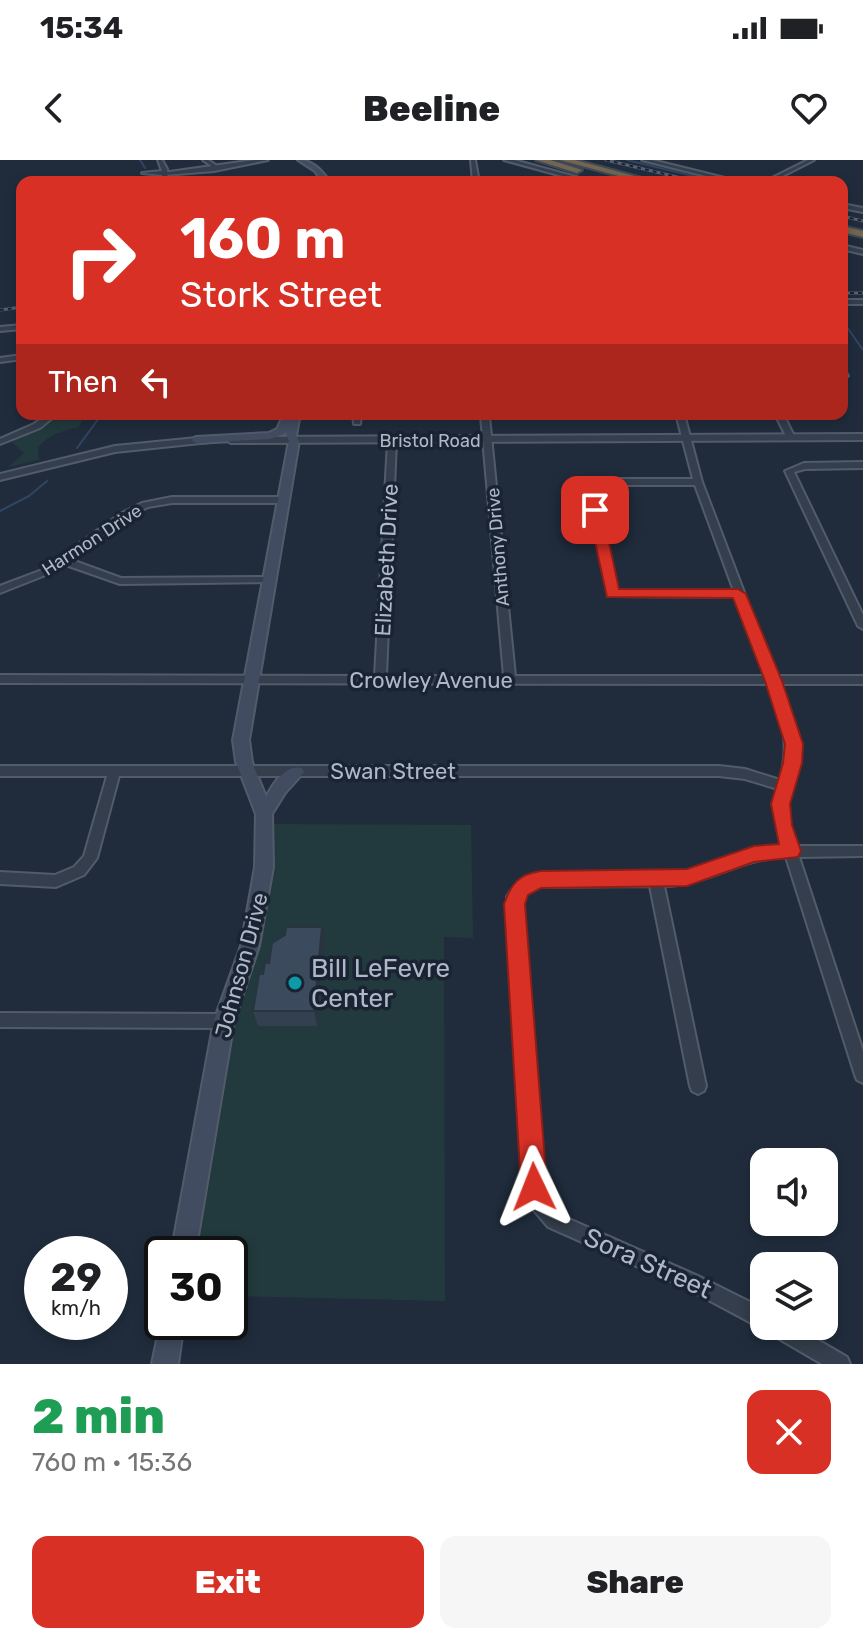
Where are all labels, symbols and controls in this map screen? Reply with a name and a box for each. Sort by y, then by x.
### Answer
text: 15:34 [40,10,123,46]
icon: back [32,86,76,130]
icon: heart [787,86,831,130]
text: Beeline [363,87,500,130]
text: 160 m [180,206,346,272]
icon: right [48,208,152,312]
text: Stork Street [180,273,382,316]
icon: left [134,360,178,404]
text: Then [48,364,118,400]
street label: Bristol Road [379,430,481,452]
pin [561,476,629,544]
street label: Elizabeth Drive [369,483,404,637]
street label: Anthony Drive [482,487,514,607]
icon: arrive [573,488,617,532]
street label: Harmon Drive [38,500,146,580]
street label: Crowley Avenue [349,667,513,694]
street label: Swan Street [330,758,456,785]
street label: Johnson Drive [209,890,274,1041]
place label: Bill LeFevre Center [311,953,450,1014]
marker: Bill LeFevre Center [286,974,304,992]
position arrow [492,1145,576,1229]
map controls [750,1148,838,1340]
button: sound [750,1148,838,1236]
street label: Sora Street [579,1222,717,1305]
speed limit sign: 30 [144,1236,248,1340]
button: layers [750,1252,838,1340]
text: 29 [50,1254,102,1301]
text: km/h [51,1296,101,1320]
text: 2 min [32,1388,165,1445]
button: close [747,1390,831,1474]
text: 760 m · 15:36 [32,1447,192,1478]
button: Exit [32,1536,424,1628]
button: Share [440,1536,831,1628]

